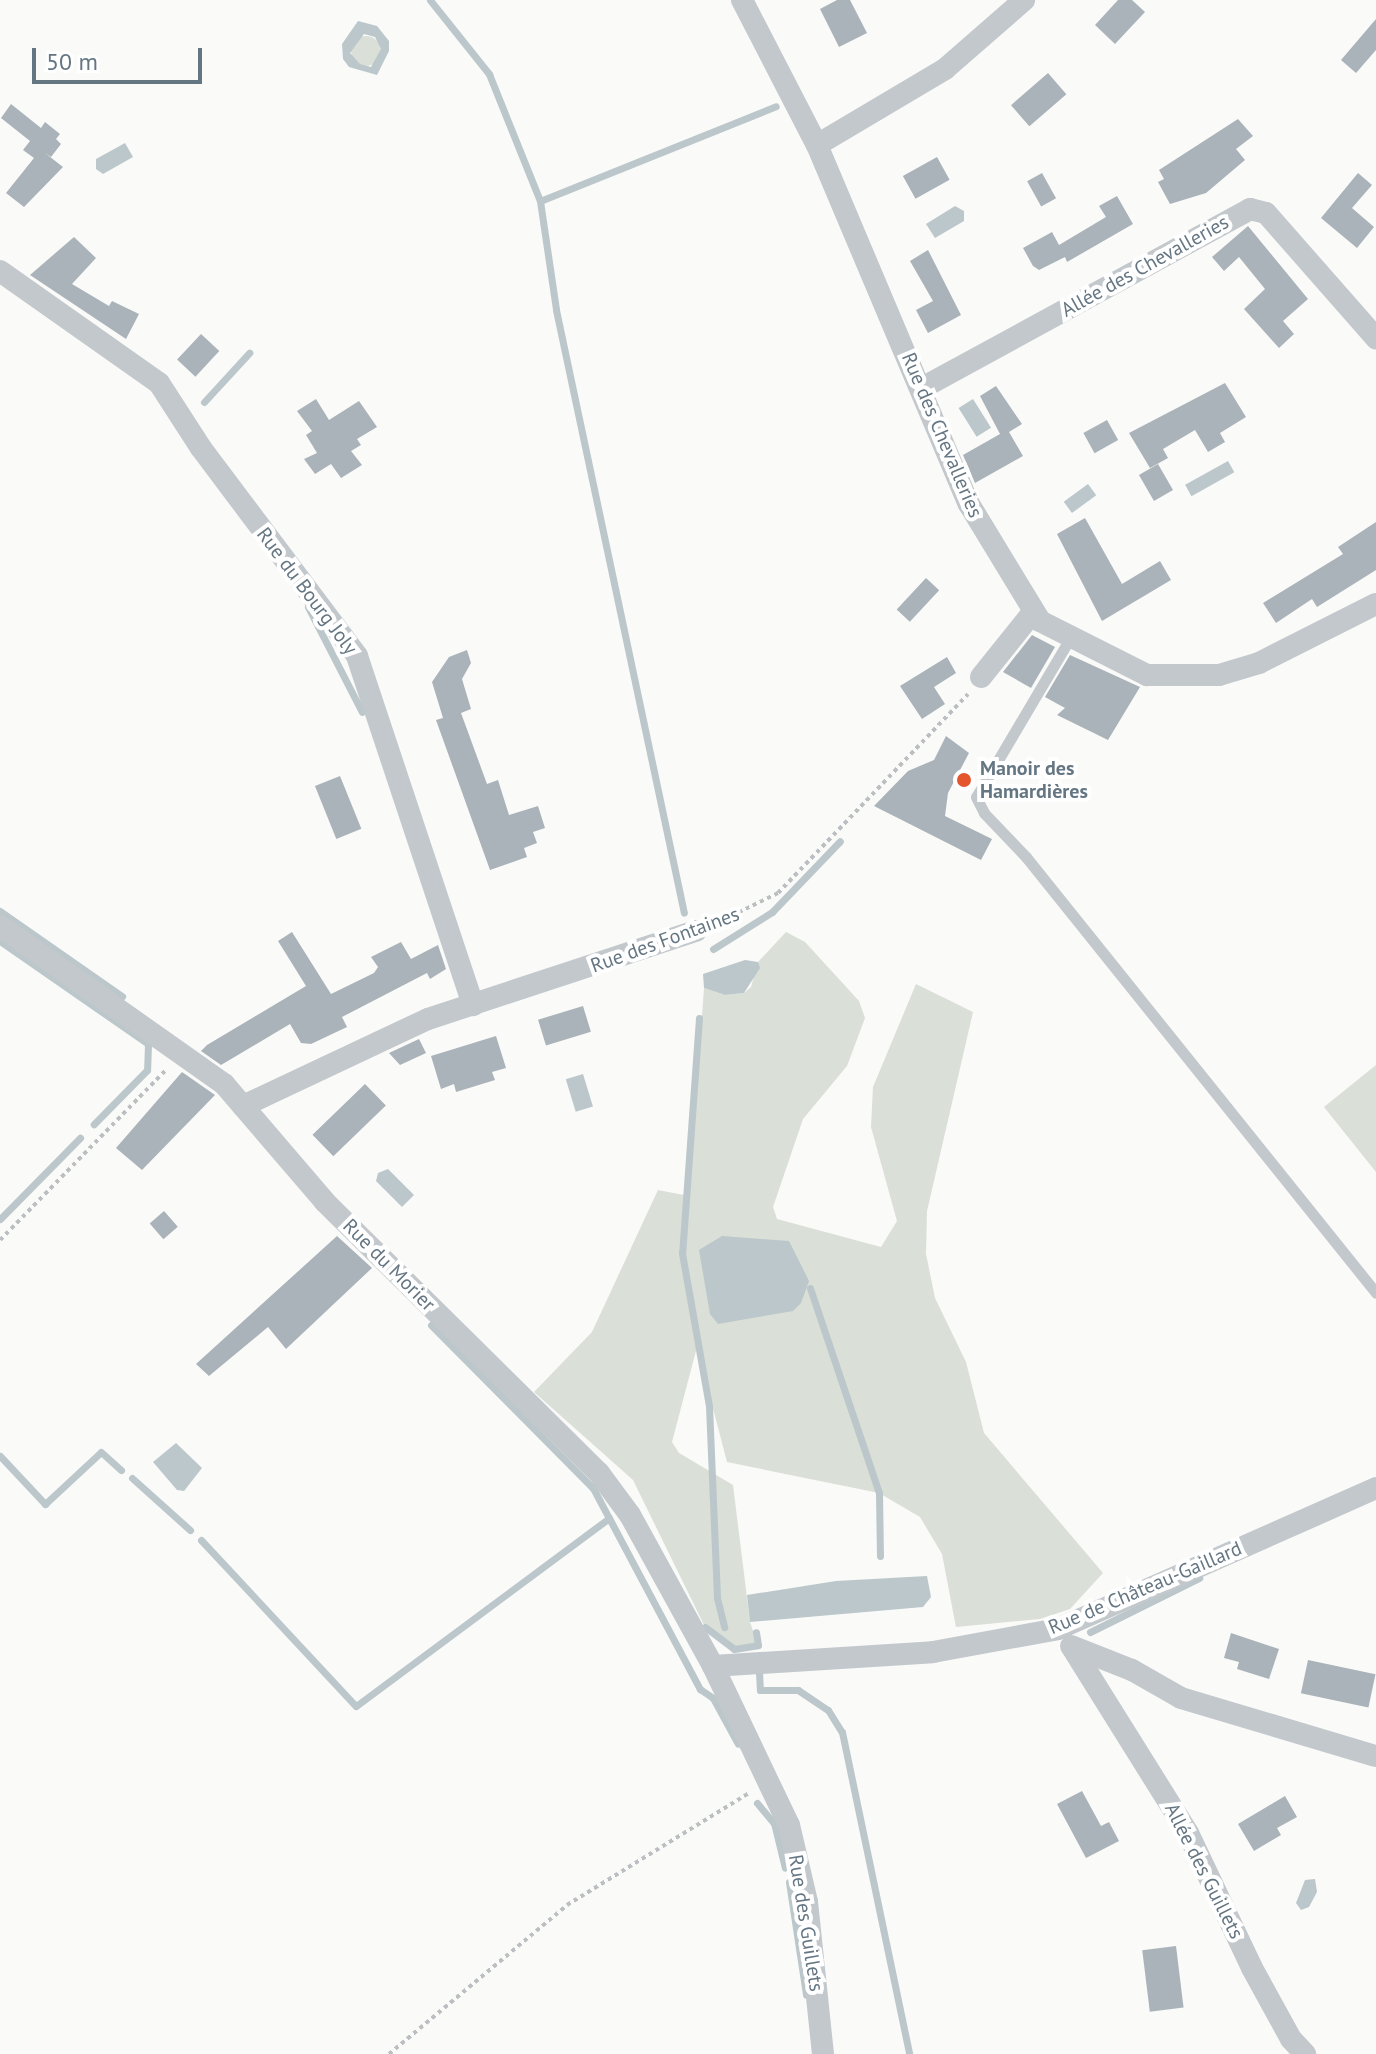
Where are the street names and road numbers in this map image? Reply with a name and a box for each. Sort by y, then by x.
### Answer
street label: Allée des Chevalleries [1057,210,1233,322]
street label: Rue des Chevalleries [896,349,988,521]
street label: Rue du Bourg Joly [251,523,363,659]
street label: Rue des Fontaines [587,902,743,978]
street label: Rue du Morier [338,1214,440,1316]
street label: Rue de Château-Gaillard [1045,1536,1245,1640]
street label: Allée des Guillets [1160,1799,1248,1943]
street label: Rue des Guillets [783,1853,829,1993]

